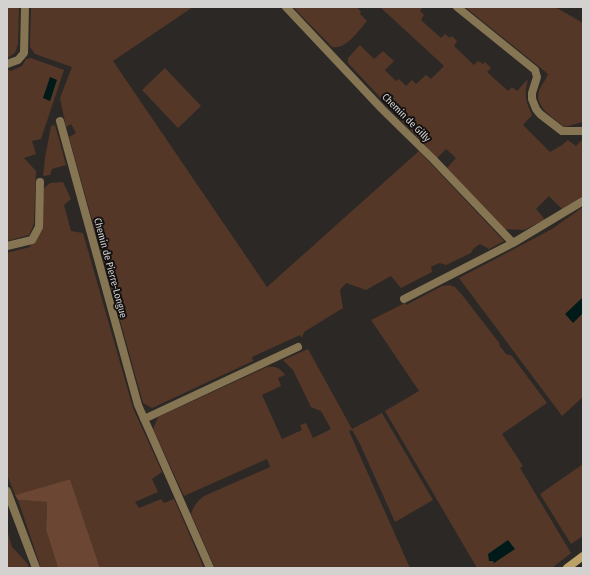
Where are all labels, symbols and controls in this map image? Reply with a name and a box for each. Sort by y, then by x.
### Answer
street label: Chemin de Gilly [379,91,433,145]
street label: Chemin de Pierre-Longue [91,217,129,319]

